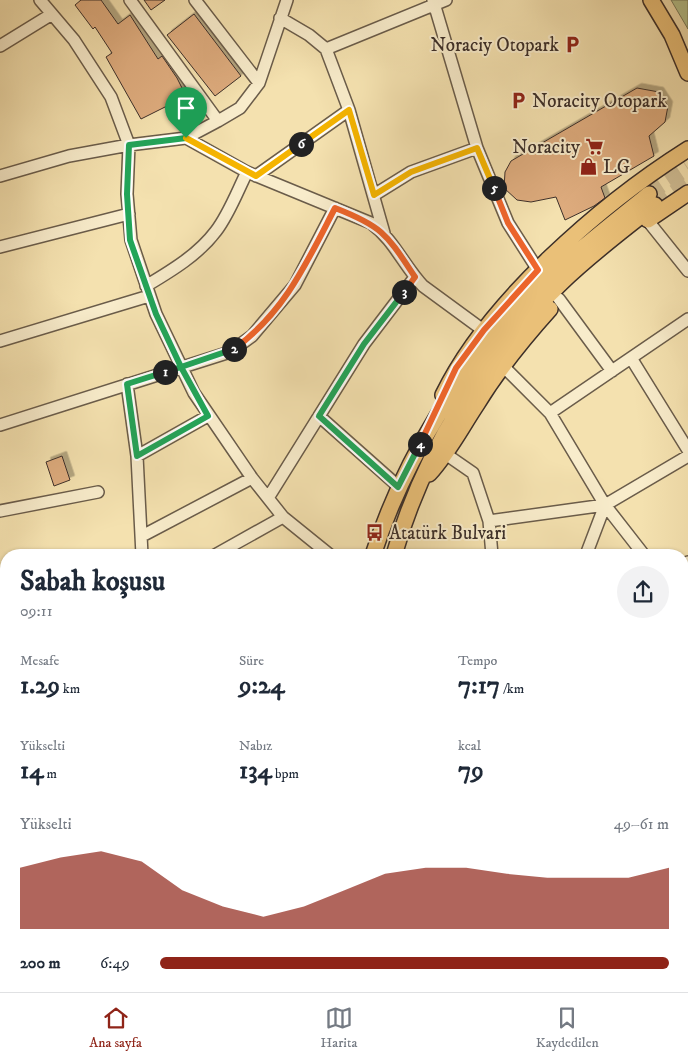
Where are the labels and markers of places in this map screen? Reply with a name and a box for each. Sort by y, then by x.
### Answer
place label: Noraciy Otopark [431,34,560,57]
parking icon: Noraciy Otopark [563,34,583,54]
pin [165,87,207,138]
parking icon: Noracity Otopark [508,90,528,110]
place label: Noracity Otopark [532,90,667,113]
pin: 6 [288,132,314,156]
place label: Noracity [512,136,581,159]
supermarket icon: Noracity [584,136,604,156]
shop icon: LG [579,156,599,176]
place label: LG [603,156,630,179]
pin: 5 [482,176,506,200]
pin: 3 [392,280,416,304]
pin: 2 [222,336,246,362]
pin: 1 [152,360,178,384]
pin: 4 [408,432,432,456]
bus stop icon: Atatürk Bulvari [365,522,385,542]
place label: Atatürk Bulvari [389,522,506,545]

